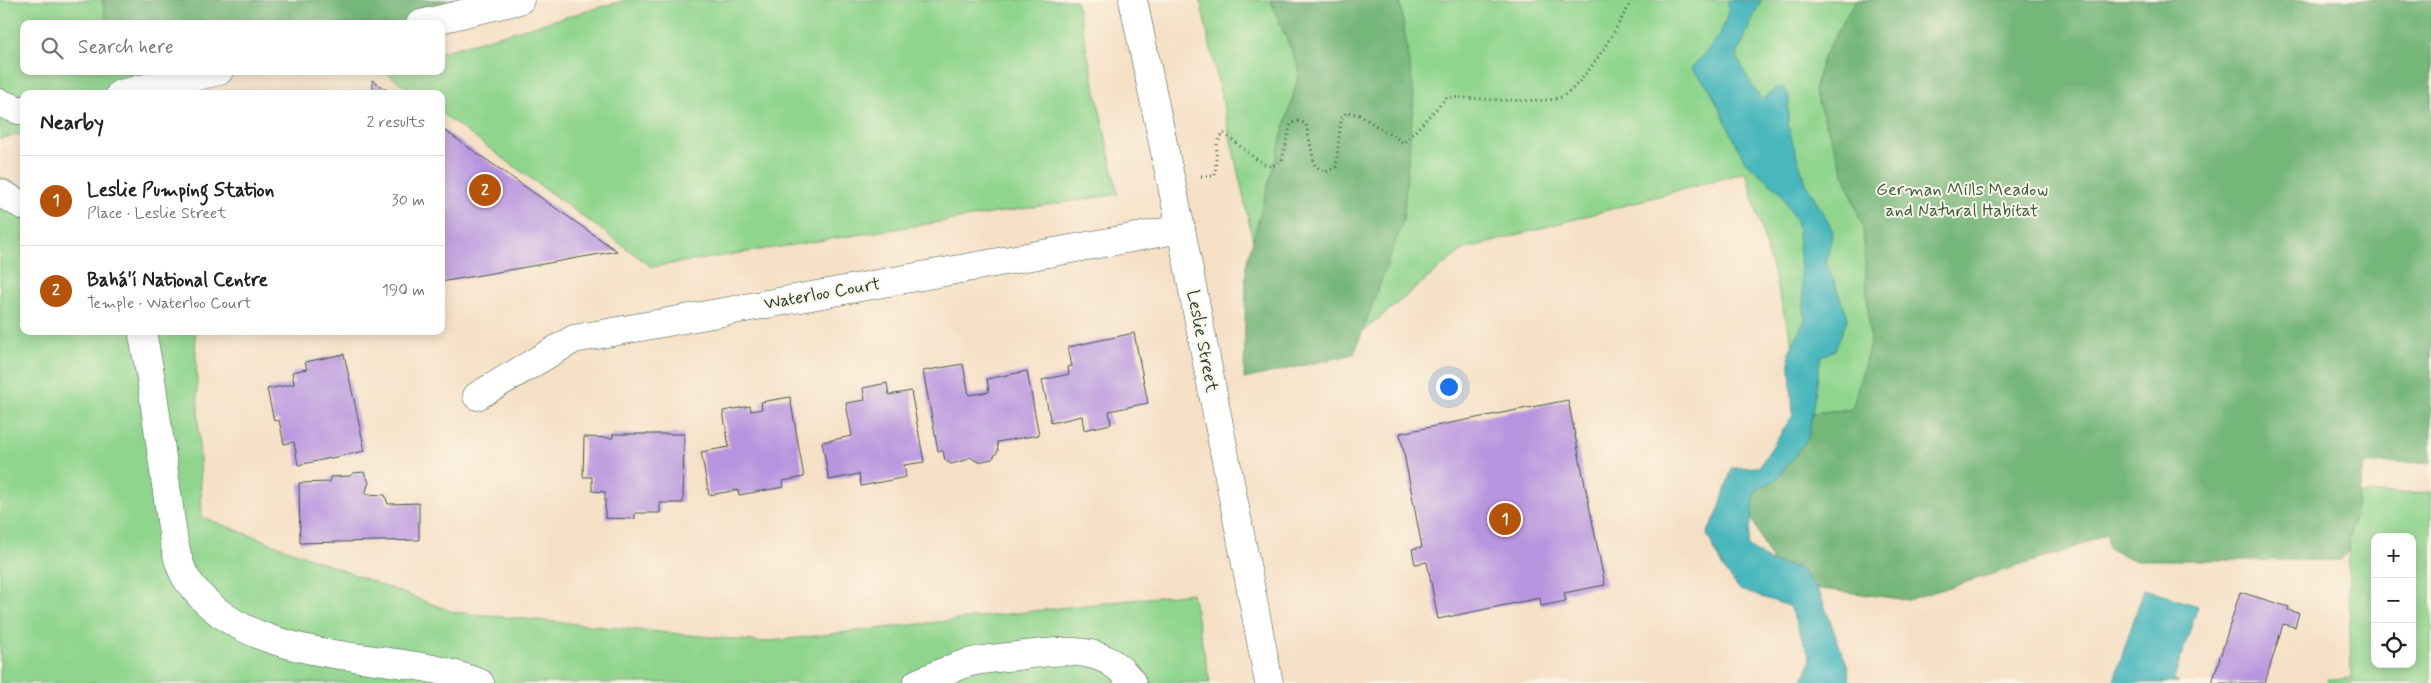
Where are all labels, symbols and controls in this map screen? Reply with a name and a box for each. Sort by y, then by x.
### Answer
search box [20,20,445,75]
icon: search [38,34,66,62]
text: Search here [78,35,174,60]
text: Nearby [40,109,104,137]
text: 2 results [367,112,425,133]
pin: 2 [469,171,501,209]
text: Leslie Pumping Station [87,178,274,203]
park label: German Mills Meadow and Natural Habitat [1876,178,2048,223]
text: 1 [52,190,60,211]
text: 30 m [392,190,425,211]
text: Place · Leslie Street [87,203,227,224]
text: Bahá'í National Centre [87,268,268,293]
street label: Waterloo Court [762,272,882,316]
text: 2 [52,280,60,301]
text: 190 m [382,280,425,301]
street label: Leslie Street [1180,288,1224,395]
text: Temple · Waterloo Court [87,293,252,314]
your location [1436,374,1462,400]
pin: 1 [1489,500,1521,538]
map controls [2371,533,2416,668]
button: + [2371,533,2416,578]
button: − [2371,578,2416,623]
button: locate [2371,623,2416,668]

